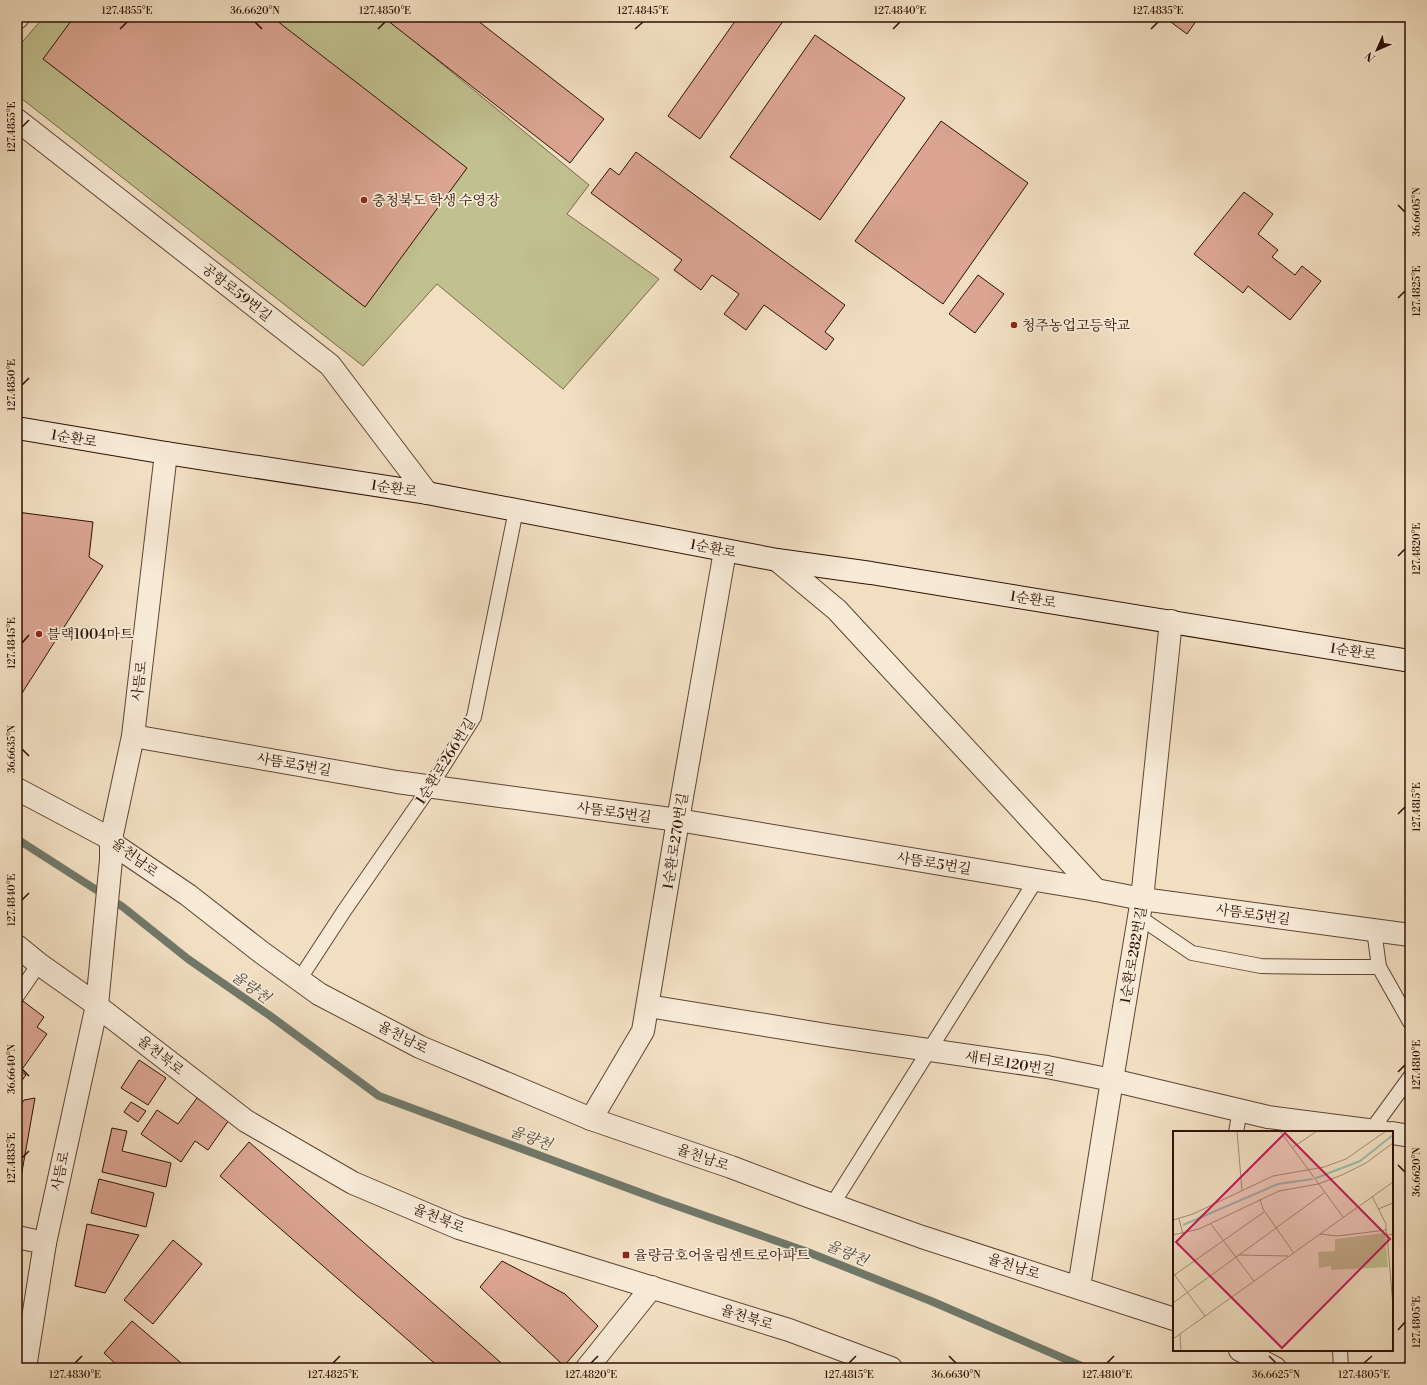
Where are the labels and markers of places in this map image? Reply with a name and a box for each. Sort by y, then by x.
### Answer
place label: 충청북도 학생 수영장 [372,192,500,210]
marker: 충청북도 학생 수영장 [359,195,369,205]
place label: 청주농업고등학교 [1022,317,1131,335]
marker: 청주농업고등학교 [1009,320,1019,330]
place label: 블랙1004마트 [47,626,134,644]
marker: 블랙1004마트 [34,629,44,639]
place label: 율량금호어울림센트로아파트 [634,1247,810,1265]
marker: 율량금호어울림센트로아파트 [621,1250,631,1260]

